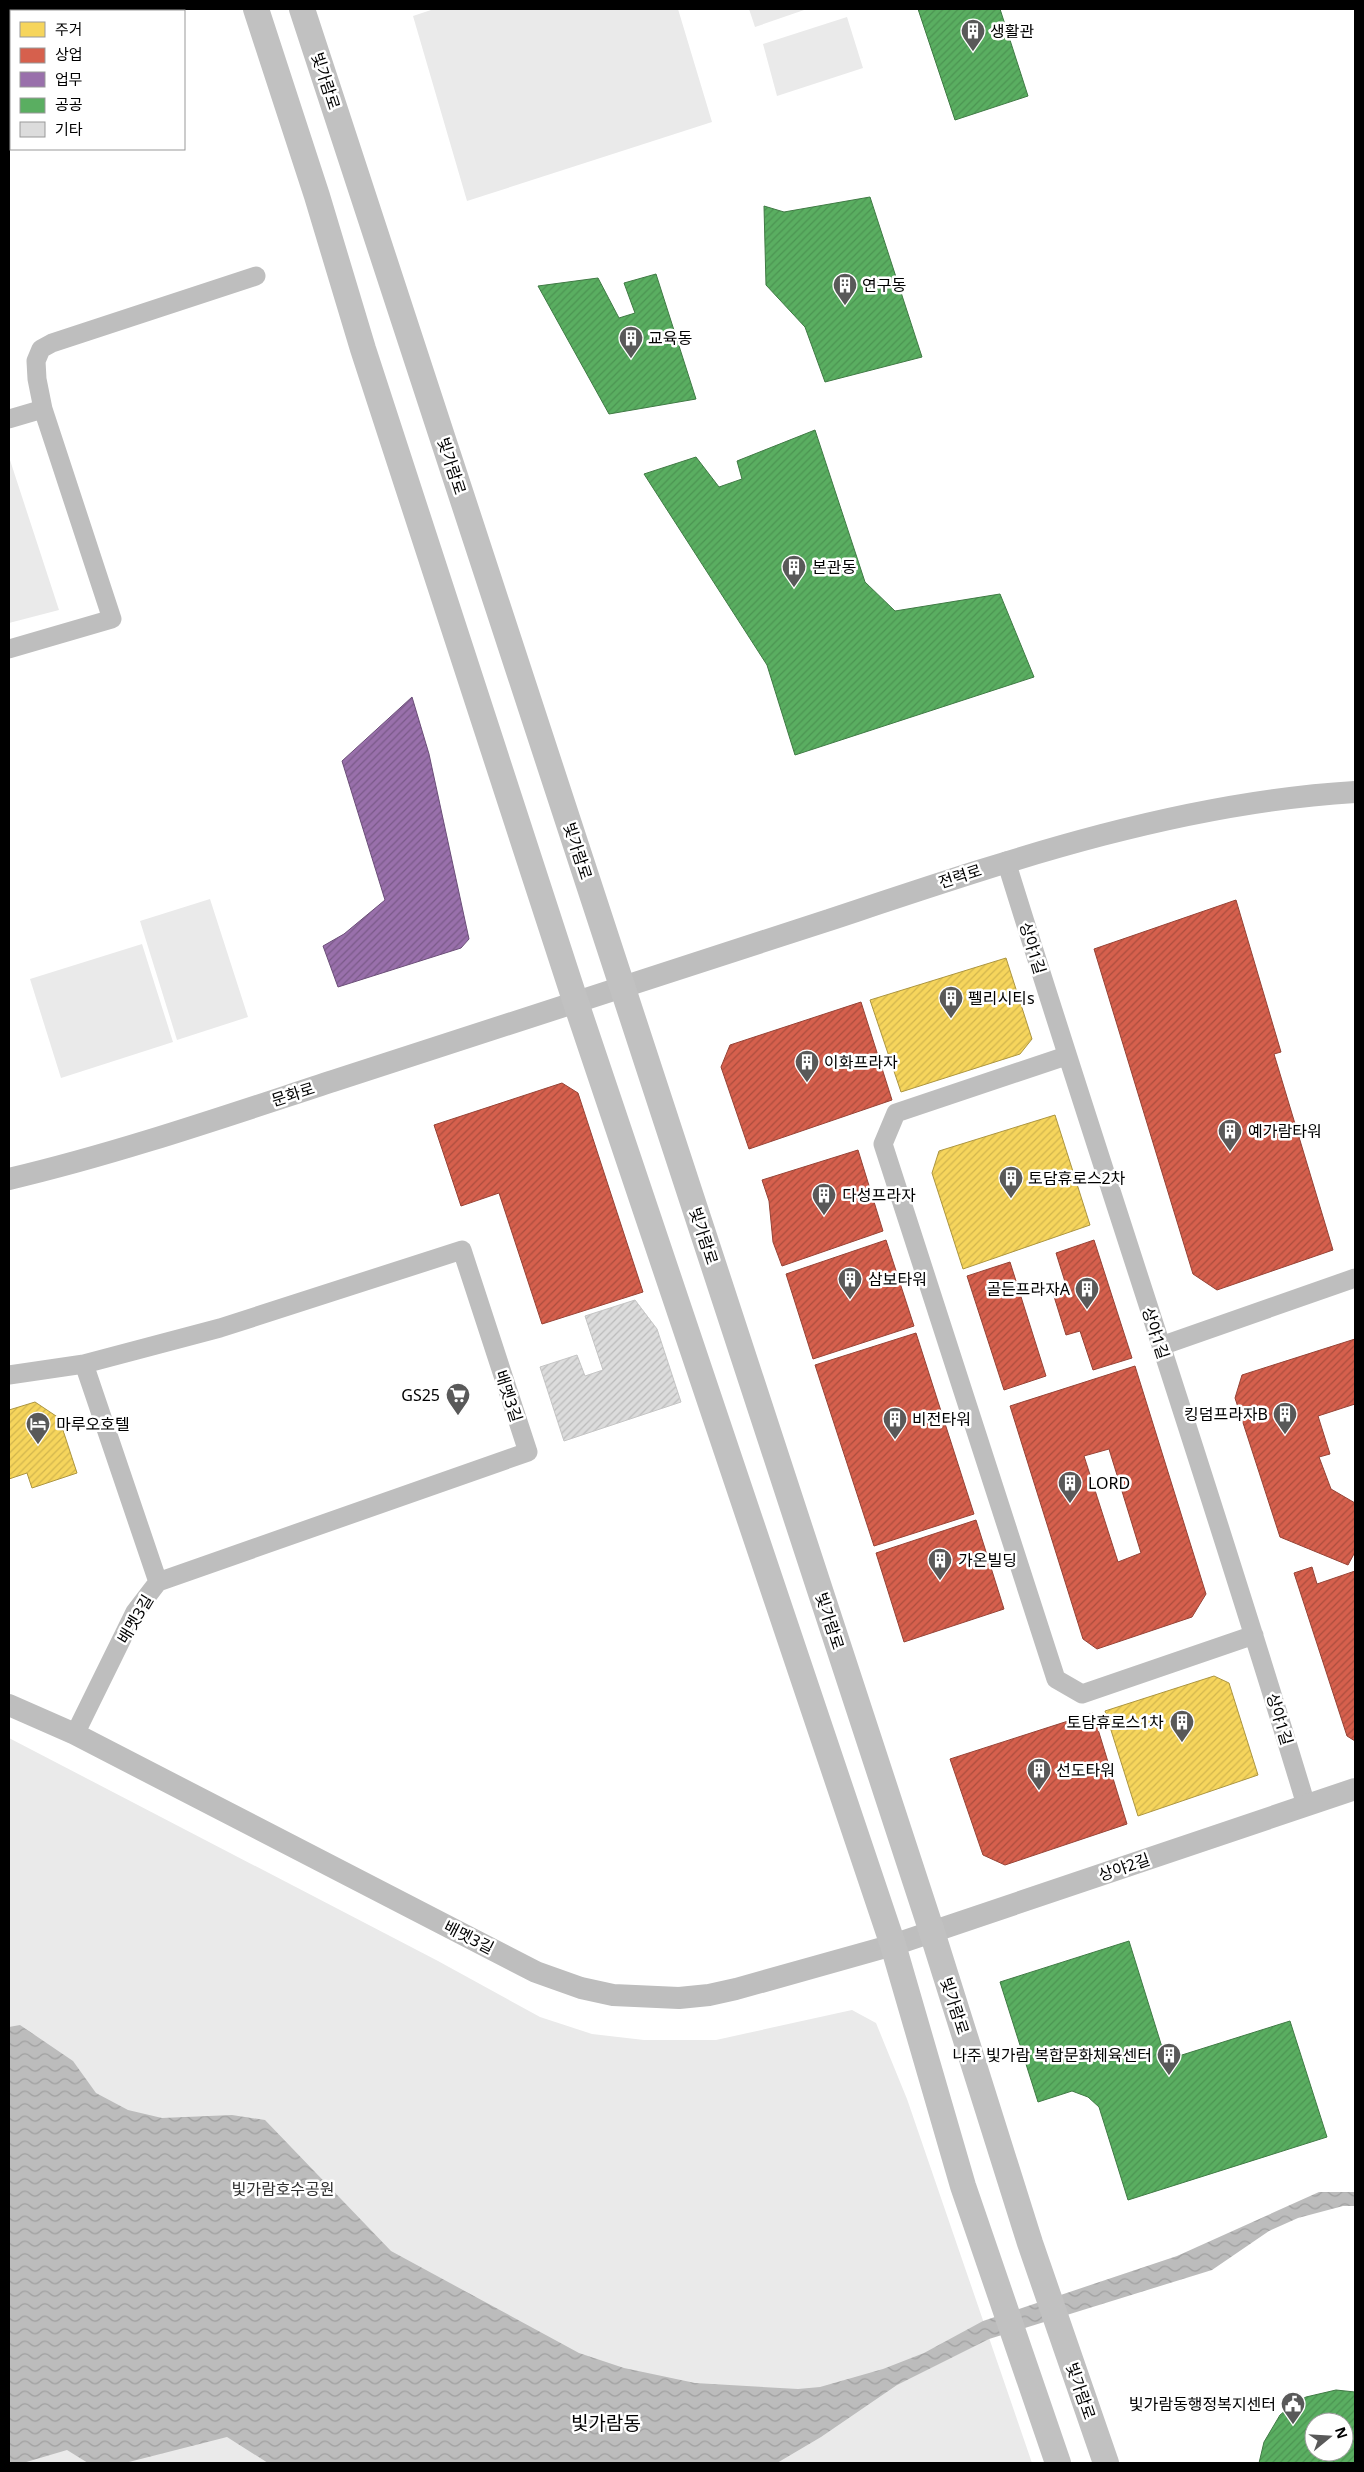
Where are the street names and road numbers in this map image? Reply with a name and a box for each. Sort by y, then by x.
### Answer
street label: 빛가람로 [306,50,346,113]
street label: 빛가람로 [432,435,472,498]
street label: 빛가람로 [558,820,598,883]
street label: 전력로 [936,859,985,893]
street label: 상야1길 [1015,919,1051,977]
street label: 문화로 [269,1077,318,1111]
street label: 빛가람로 [684,1205,724,1268]
street label: 상야1길 [1137,1304,1175,1362]
street label: 배멧3길 [490,1367,528,1425]
street label: 배멧3길 [112,1590,158,1648]
street label: 빛가람로 [810,1590,850,1653]
street label: 상야1길 [1262,1690,1298,1748]
street label: 상야2길 [1095,1848,1153,1886]
street label: 배멧3길 [440,1915,498,1959]
street label: 빛가람로 [935,1975,975,2038]
street label: 빛가람로 [1061,2360,1101,2423]

